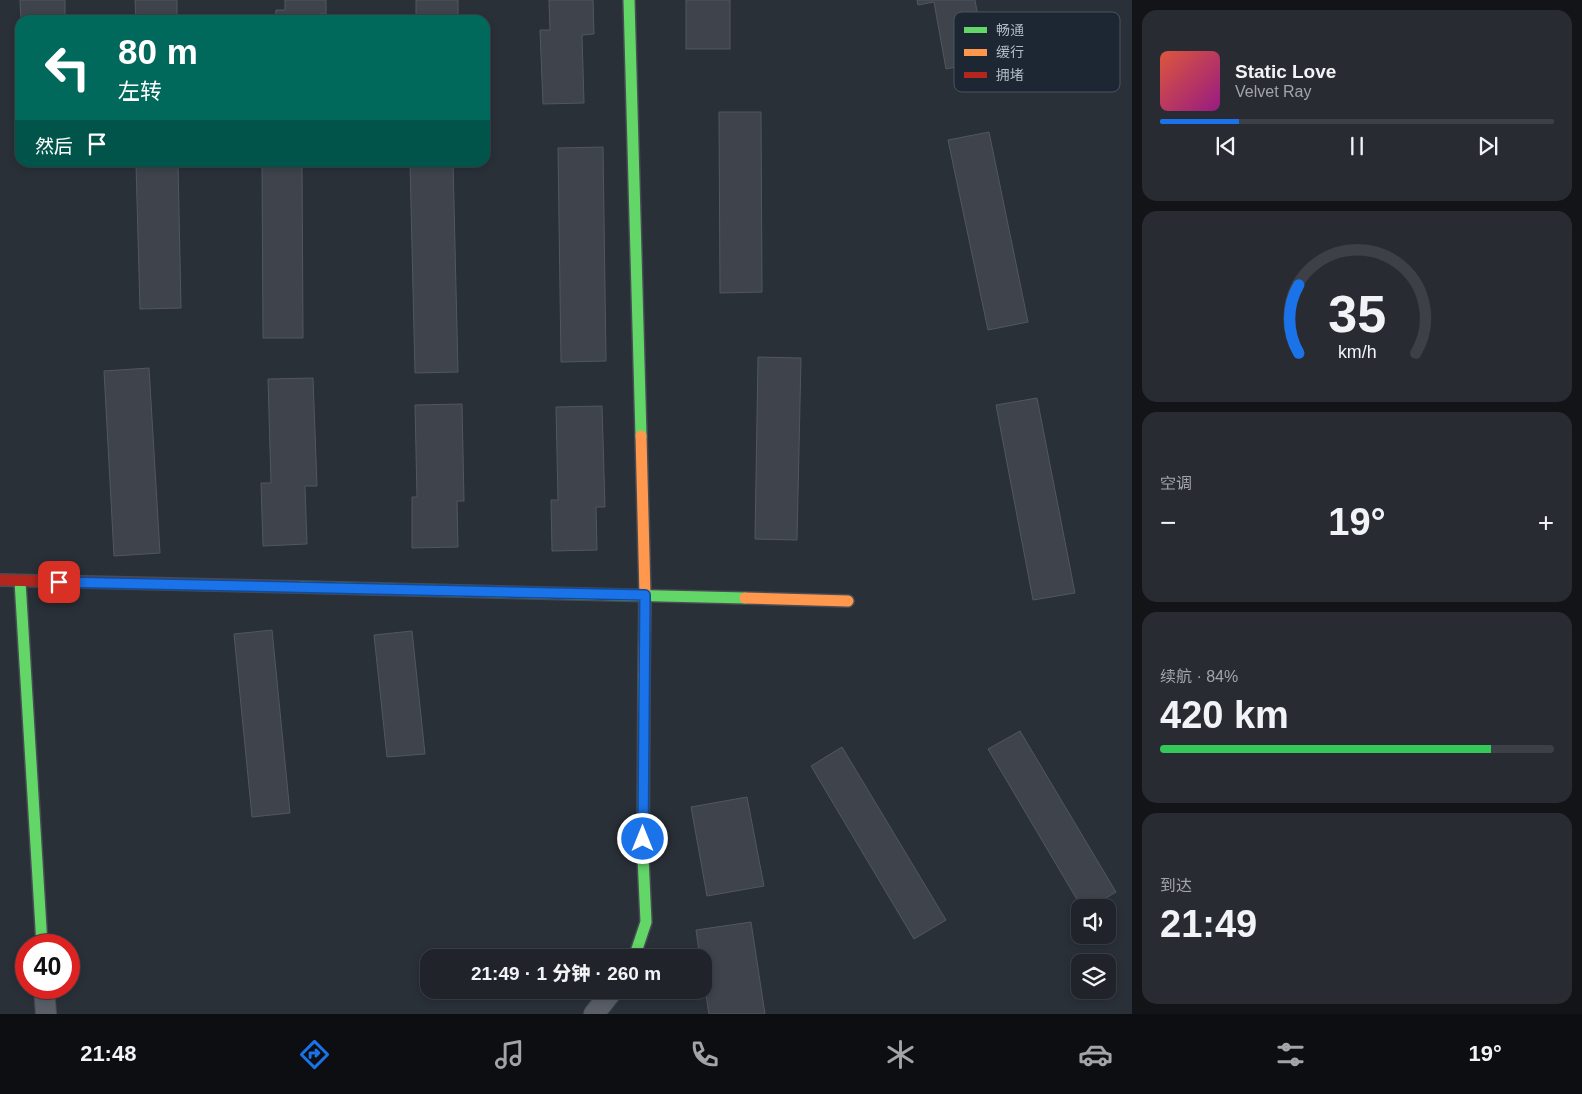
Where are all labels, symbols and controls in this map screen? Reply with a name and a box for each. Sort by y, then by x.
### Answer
legend [954,12,1120,92]
text: 畅通 [996,22,1024,38]
text: 80 m [118,32,198,71]
icon: left [35,35,100,100]
text: 缓行 [996,44,1024,60]
text: Static Love [1235,61,1336,82]
text: 拥堵 [996,67,1024,83]
text: 左转 [118,79,162,104]
text: Velvet Ray [1235,83,1311,100]
icon: arrive [83,130,111,158]
icon: previous [1212,132,1240,160]
icon: pause [1343,132,1371,160]
icon: next [1474,132,1502,160]
text: 然后 [35,136,73,157]
text: 35 [1328,285,1386,343]
text: km/h [1338,342,1376,362]
text: 空调 [1160,475,1192,492]
text: 19° [1328,501,1386,543]
text: − [1160,507,1176,538]
text: + [1538,507,1554,538]
pin [38,561,80,603]
icon: arrive [45,568,73,596]
text: 续航 · 84% [1160,668,1238,685]
text: 420 km [1160,694,1289,736]
position arrow [616,812,668,864]
text: 到达 [1160,877,1192,894]
map controls [1071,899,1116,999]
button: sound [1071,899,1116,944]
text: 21:49 [1160,903,1257,945]
speed limit sign: 40 [15,934,80,999]
button: layers [1071,954,1116,999]
text: 21:49 · 1 分钟 · 260 m [471,963,661,984]
icon: directions [297,1037,332,1072]
icon: music [492,1037,527,1072]
icon: phone [687,1037,722,1072]
icon: climate [883,1037,918,1072]
icon: car [1078,1037,1113,1072]
icon: filters [1273,1037,1308,1072]
text: 21:48 [80,1041,136,1066]
text: 19° [1469,1041,1502,1066]

